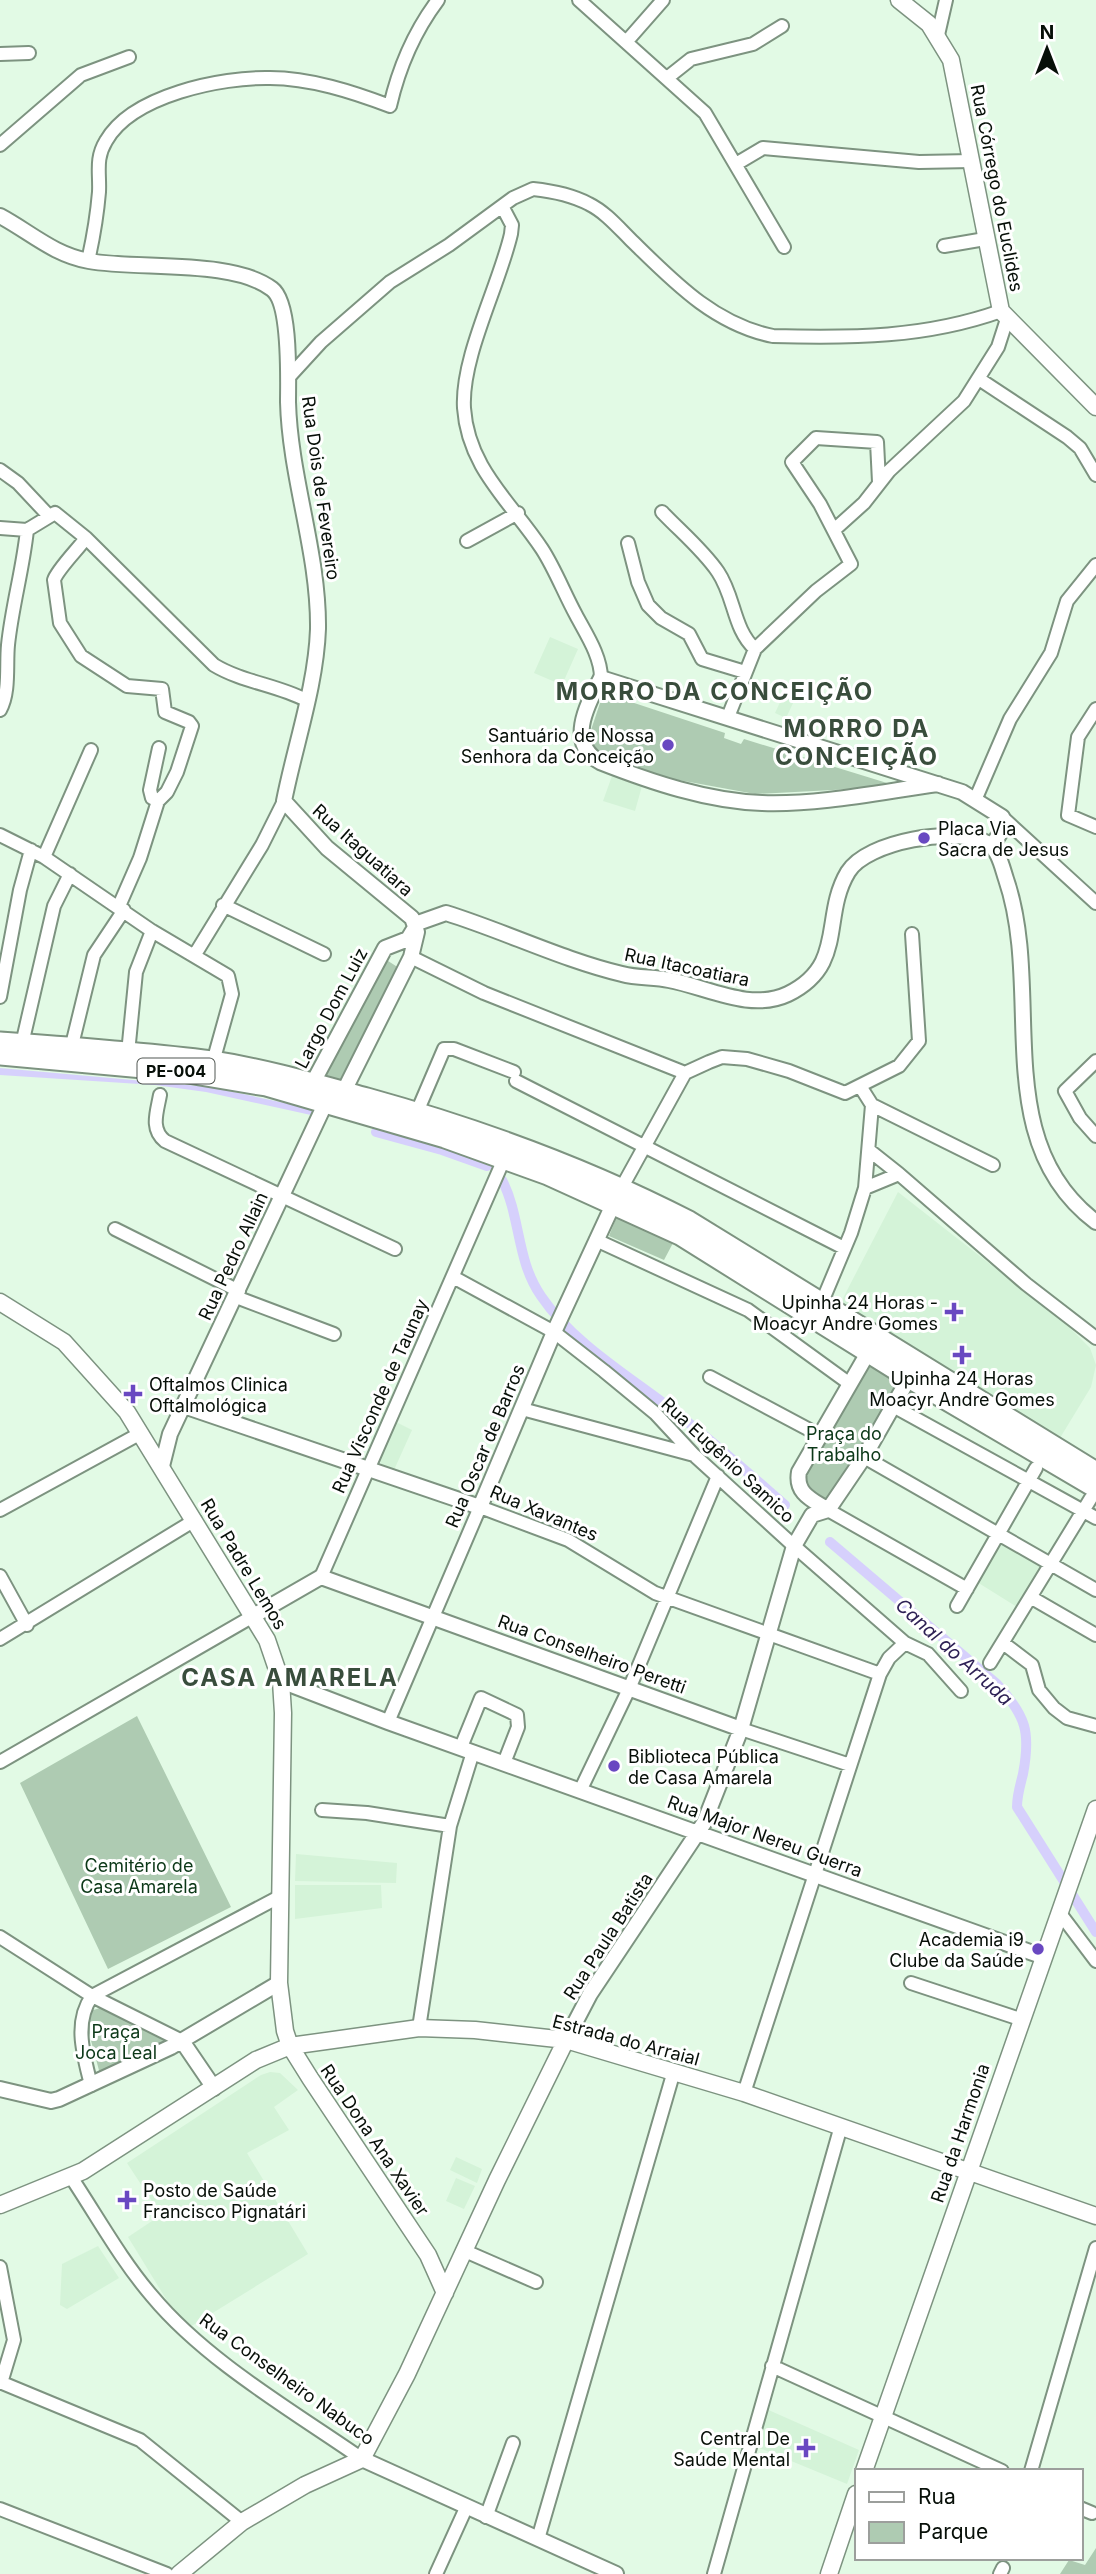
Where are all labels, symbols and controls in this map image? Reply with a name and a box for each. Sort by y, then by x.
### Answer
north arrow [1012,14,1082,84]
text: N [1040,21,1054,44]
street label: Rua Córrego do Euclides [967,83,1027,293]
street label: Rua Dois de Fevereiro [298,395,344,581]
district label: MORRO DA CONCEIÇÃO [556,676,874,706]
district label: MORRO DA CONCEIÇÃO [775,714,939,771]
place label: Santuário de Nossa Senhora da Conceição [461,725,654,767]
marker: Santuário de Nossa Senhora da Conceição [660,737,676,753]
street label: Rua Itaguatiara [309,800,417,900]
place label: Placa Via Sacra de Jesus [938,818,1069,860]
marker: Placa Via Sacra de Jesus [916,830,932,846]
street label: Largo Dom Luiz [290,944,372,1072]
street label: Rua Itacoatiara [623,944,751,990]
road number: PE-004 [138,1058,214,1084]
street label: Rua Pedro Allain [194,1189,272,1323]
place label: Upinha 24 Horas - Moacyr Andre Gomes [753,1292,938,1334]
street label: Rua Visconde de Taunay [328,1296,432,1496]
marker: Upinha 24 Horas - Moacyr Andre Gomes [944,1302,964,1322]
marker: Upinha 24 Horas Moacyr Andre Gomes [952,1345,972,1365]
street label: Rua Oscar de Barros [441,1361,529,1531]
place label: Upinha 24 Horas Moacyr Andre Gomes [869,1368,1055,1410]
place label: Oftalmos Clinica Oftalmológica [149,1374,288,1416]
marker: Oftalmos Clinica Oftalmológica [123,1384,143,1404]
street label: Rua Eugênio Samico [657,1393,799,1527]
park label: Praça do Trabalho [806,1423,882,1465]
street label: Rua Xavantes [487,1481,601,1545]
street label: Rua Padre Lemos [197,1495,291,1633]
water label: Canal do Arruda [891,1594,1017,1711]
street label: Rua Conselheiro Peretti [495,1610,689,1698]
district label: CASA AMARELA [181,1663,399,1692]
place label: Biblioteca Pública de Casa Amarela [628,1746,779,1788]
marker: Biblioteca Pública de Casa Amarela [606,1758,622,1774]
street label: Rua Major Nereu Guerra [665,1791,865,1881]
park label: Cemitério de Casa Amarela [80,1855,198,1897]
street label: Rua Paula Batista [559,1869,657,2003]
place label: Academia i9 Clube da Saúde [889,1929,1024,1971]
marker: Academia i9 Clube da Saúde [1030,1941,1046,1957]
street label: Estrada do Arraial [550,2010,702,2070]
park label: Praça Joca Leal [75,2021,157,2063]
street label: Rua Dona Ana Xavier [317,2060,434,2220]
street label: Rua da Harmonia [926,2061,994,2205]
place label: Posto de Saúde Francisco Pignatári [143,2180,306,2222]
marker: Posto de Saúde Francisco Pignatári [117,2190,137,2210]
street label: Rua Conselheiro Nabuco [196,2309,378,2449]
place label: Central De Saúde Mental [673,2428,790,2470]
marker: Central De Saúde Mental [796,2438,816,2458]
legend [855,2469,1082,2560]
text: Rua [918,2484,956,2509]
text: Parque [918,2519,988,2544]

